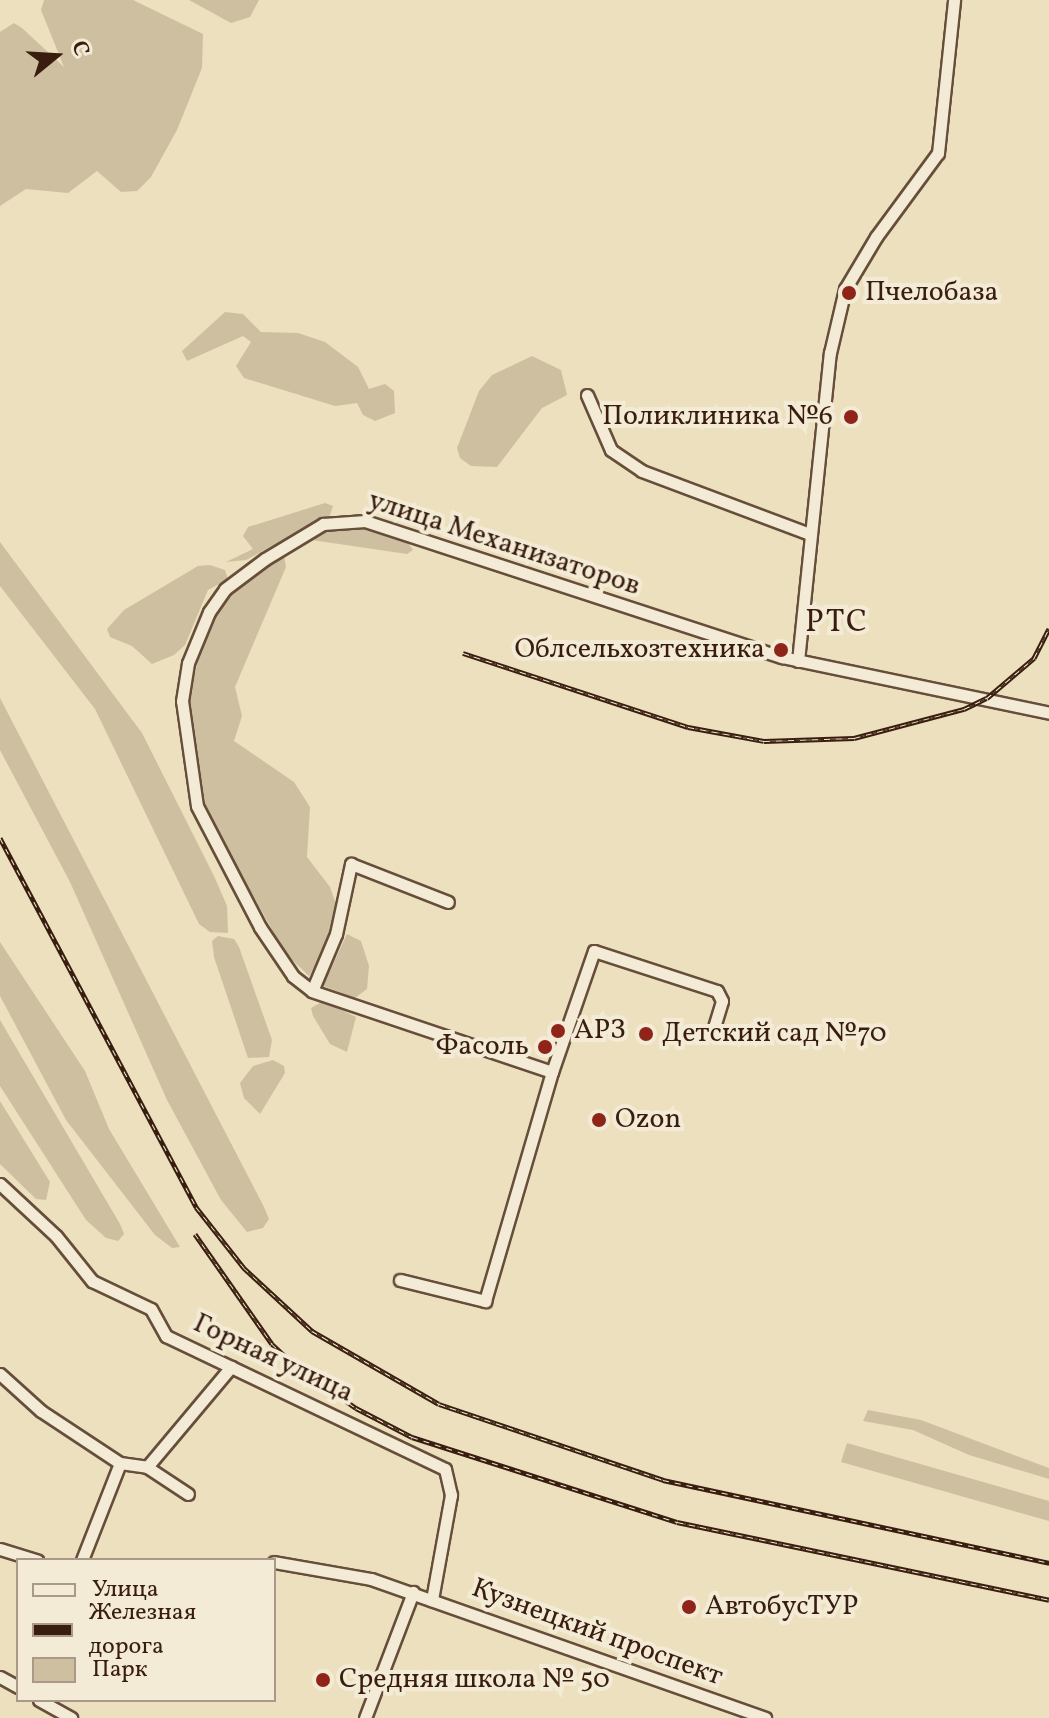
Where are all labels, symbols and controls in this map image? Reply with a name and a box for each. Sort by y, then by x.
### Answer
north arrow [16,16,96,96]
text: С [62,37,96,60]
place label: Пчелобаза [865,276,999,310]
marker: Пчелобаза [840,284,858,302]
place label: Поликлиника №6 [602,400,833,434]
marker: Поликлиника №6 [840,406,862,428]
street label: улица Механизаторов [364,484,644,604]
district label: РТС [805,604,869,642]
place label: Облсельхозтехника [515,633,765,667]
marker: Облсельхозтехника [772,641,790,659]
place label: АРЗ [574,1014,626,1048]
place label: Детский сад №70 [662,1017,886,1051]
marker: АРЗ [549,1022,567,1040]
marker: Детский сад №70 [637,1025,655,1043]
place label: Фасоль [436,1030,529,1064]
marker: Фасоль [536,1038,554,1056]
place label: Ozon [615,1103,681,1137]
marker: Ozon [590,1111,608,1129]
street label: Горная улица [187,1307,359,1411]
legend [16,1558,276,1702]
street label: Кузнецкий проспект [467,1572,727,1694]
text: Улица [92,1573,159,1607]
place label: АвтобусТУР [705,1590,858,1624]
text: Железная дорога [89,1596,196,1664]
marker: АвтобусТУР [680,1598,698,1616]
text: Парк [92,1653,148,1687]
place label: Средняя школа № 50 [339,1663,610,1697]
marker: Средняя школа № 50 [314,1671,332,1689]

